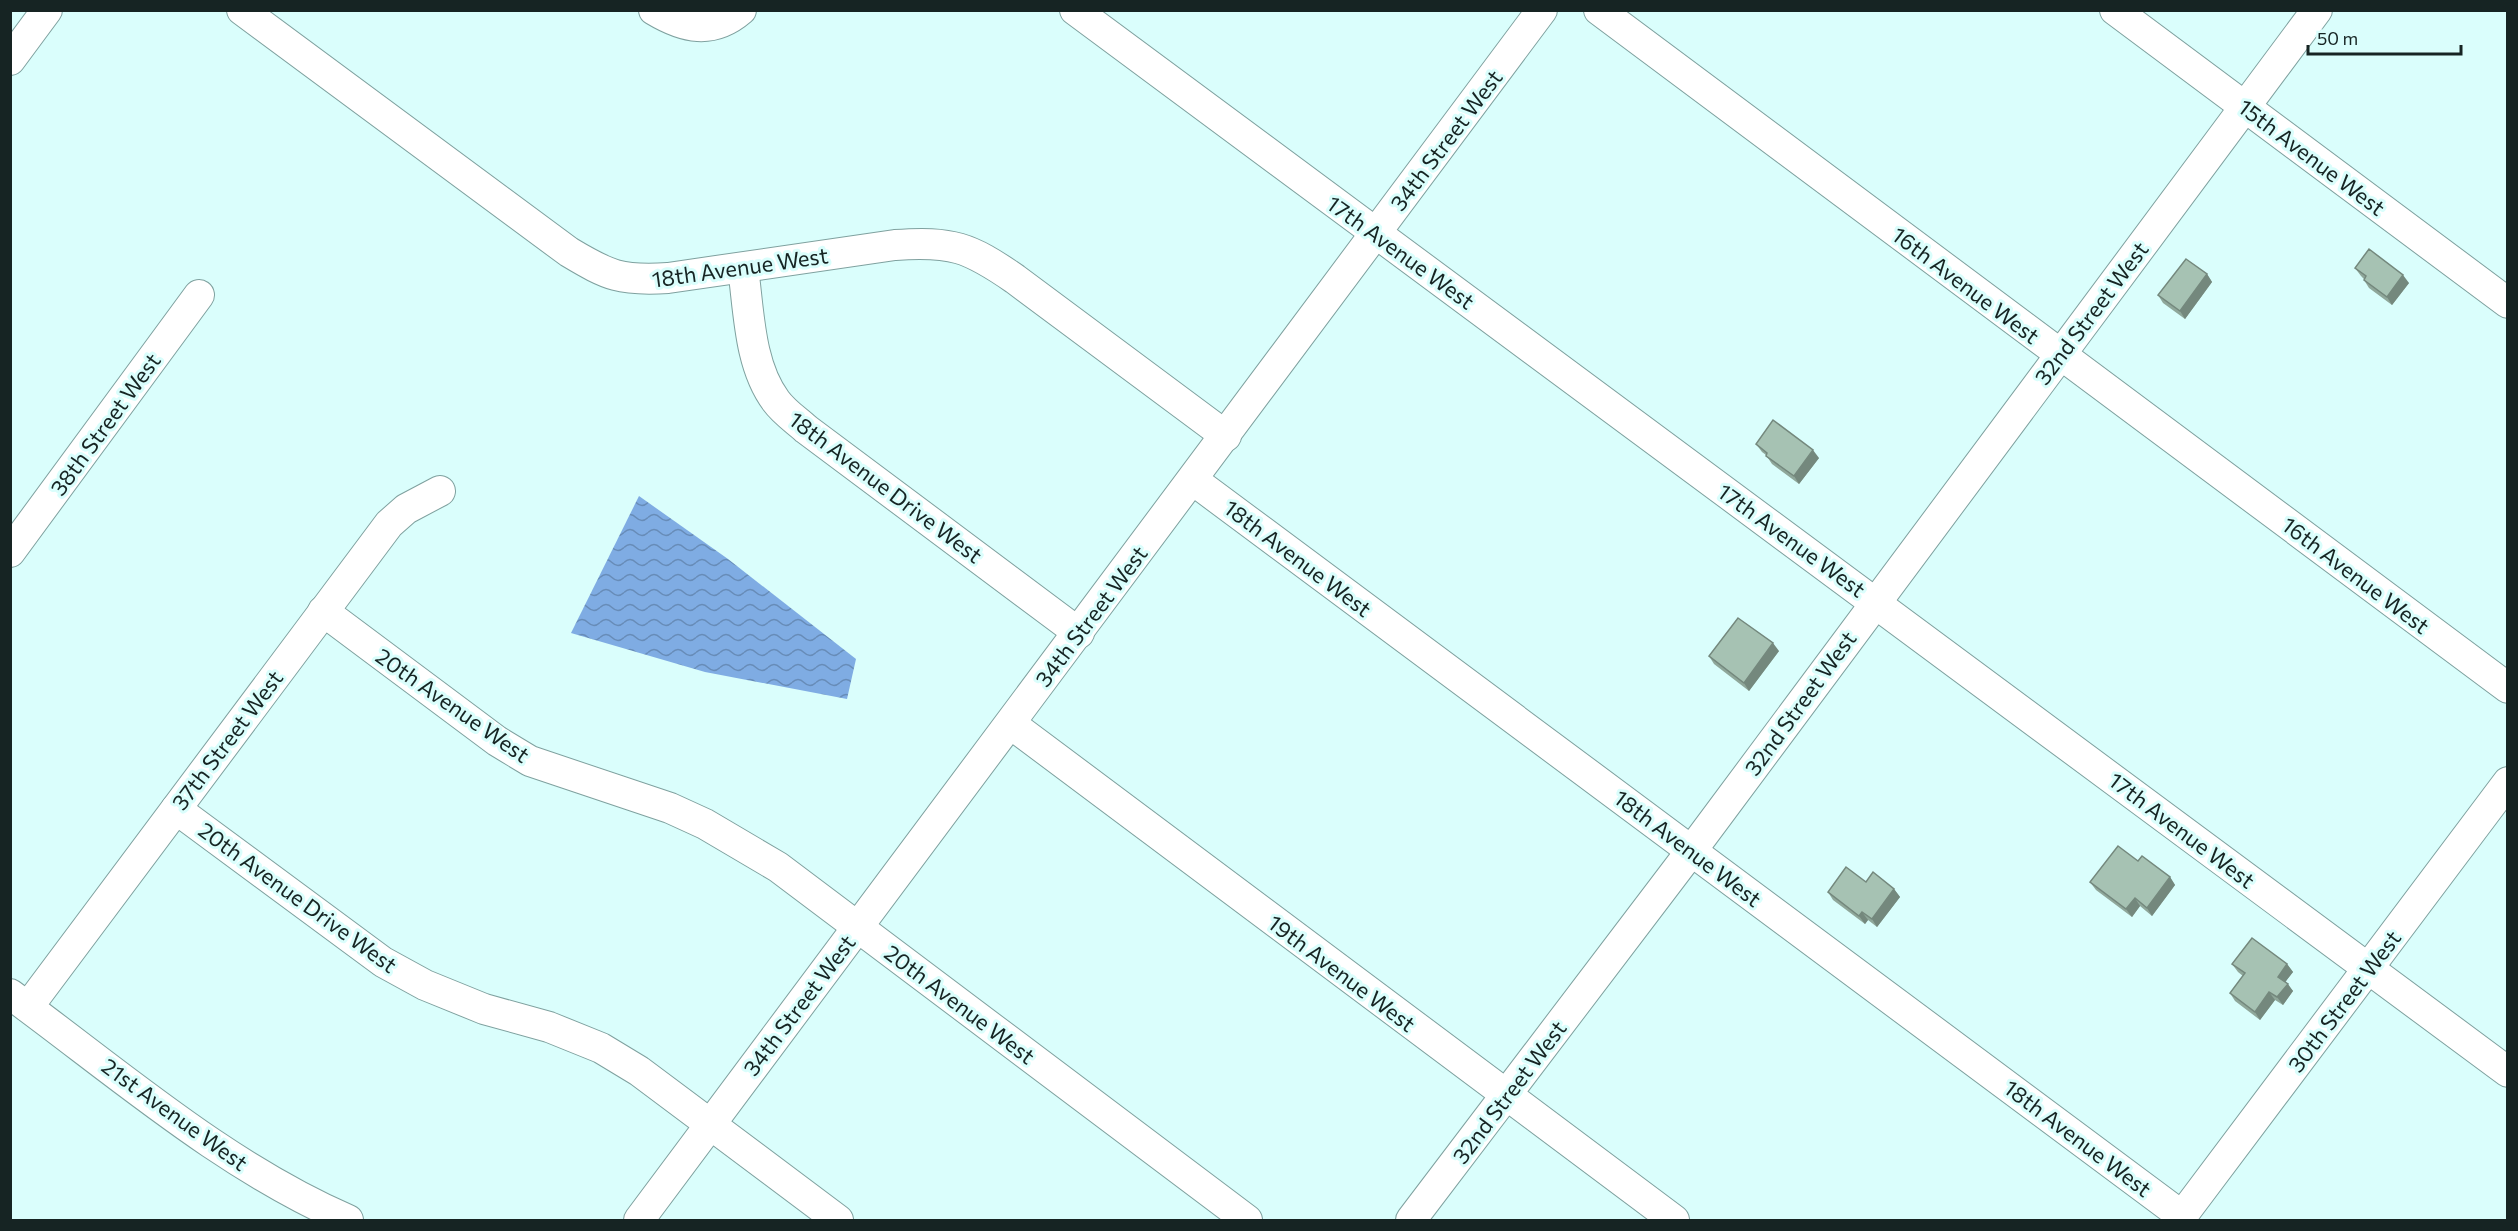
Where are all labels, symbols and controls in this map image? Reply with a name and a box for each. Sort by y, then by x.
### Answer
scale bar [2308,18,2461,56]
text: 50 m [2317,27,2358,49]
street label: 34th Street West [1384,64,1508,216]
street label: 15th Avenue West [2233,93,2391,221]
street label: 17th Avenue West [1322,189,1480,315]
street label: 16th Avenue West [1887,221,2045,349]
street label: 32nd Street West [2028,236,2154,390]
street label: 18th Avenue West [650,241,830,293]
street label: 38th Street West [44,347,166,501]
street label: 18th Avenue Drive West [784,406,988,568]
street label: 17th Avenue West [1713,477,1871,603]
street label: 18th Avenue West [1219,494,1377,622]
street label: 16th Avenue West [2277,511,2435,639]
street label: 34th Street West [1029,540,1153,692]
street label: 32nd Street West [1739,625,1861,781]
street label: 20th Avenue West [371,642,535,768]
street label: 37th Street West [166,665,288,815]
street label: 17th Avenue West [2104,766,2260,894]
street label: 18th Avenue West [1609,784,1767,912]
street label: 20th Avenue Drive West [194,816,402,978]
street label: 19th Avenue West [1263,909,1421,1037]
street label: 30th Street West [2282,925,2406,1077]
street label: 34th Street West [737,929,861,1081]
street label: 20th Avenue West [879,939,1041,1069]
street label: 32nd Street West [1446,1015,1572,1169]
street label: 21st Avenue West [97,1052,253,1176]
street label: 18th Avenue West [1999,1074,2157,1202]

